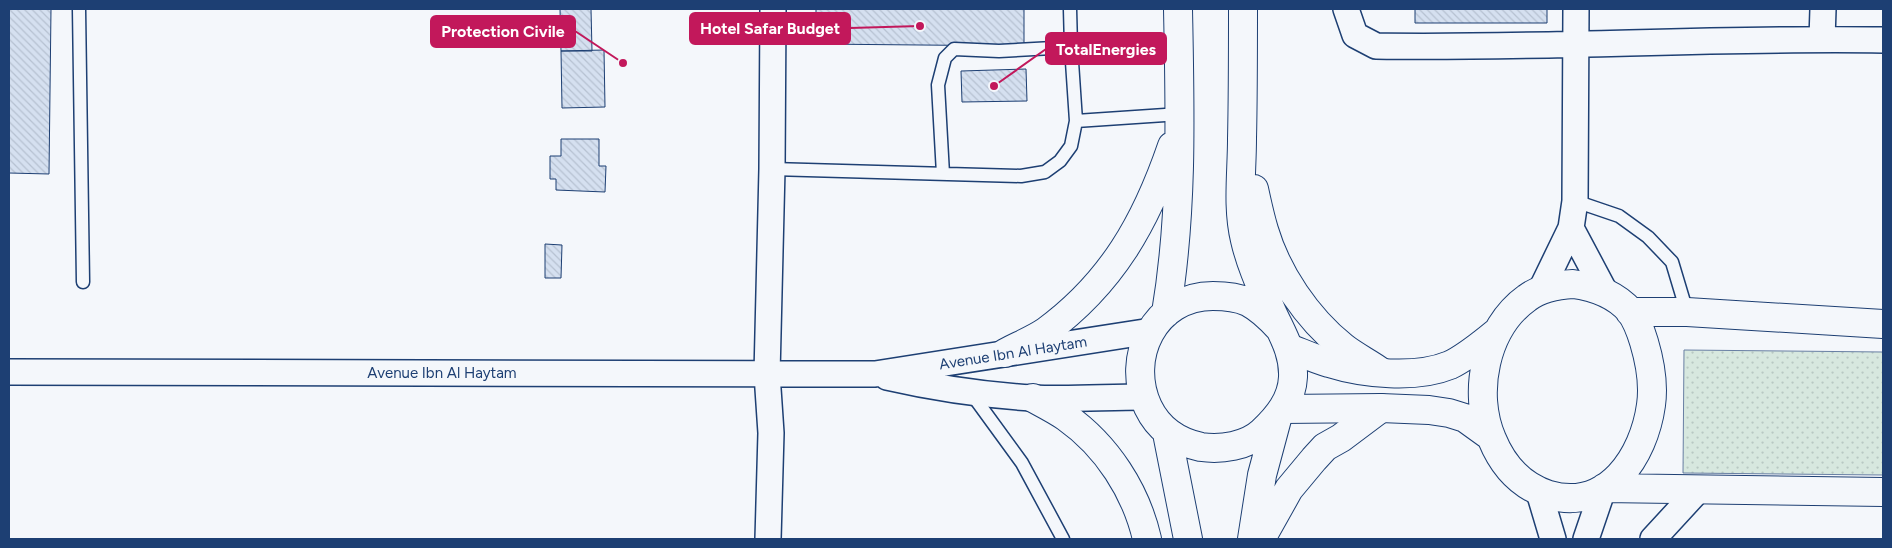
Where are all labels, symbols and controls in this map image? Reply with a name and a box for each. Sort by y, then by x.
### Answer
callout: Hotel Safar Budget [690,13,850,44]
callout: Protection Civile [431,16,575,47]
text: Hotel Safar Budget [700,19,840,38]
text: Protection Civile [441,22,565,41]
callout: TotalEnergies [1046,33,1166,64]
text: TotalEnergies [1056,40,1156,59]
street label: Avenue Ibn Al Haytam [938,332,1088,374]
street label: Avenue Ibn Al Haytam [367,364,517,382]

